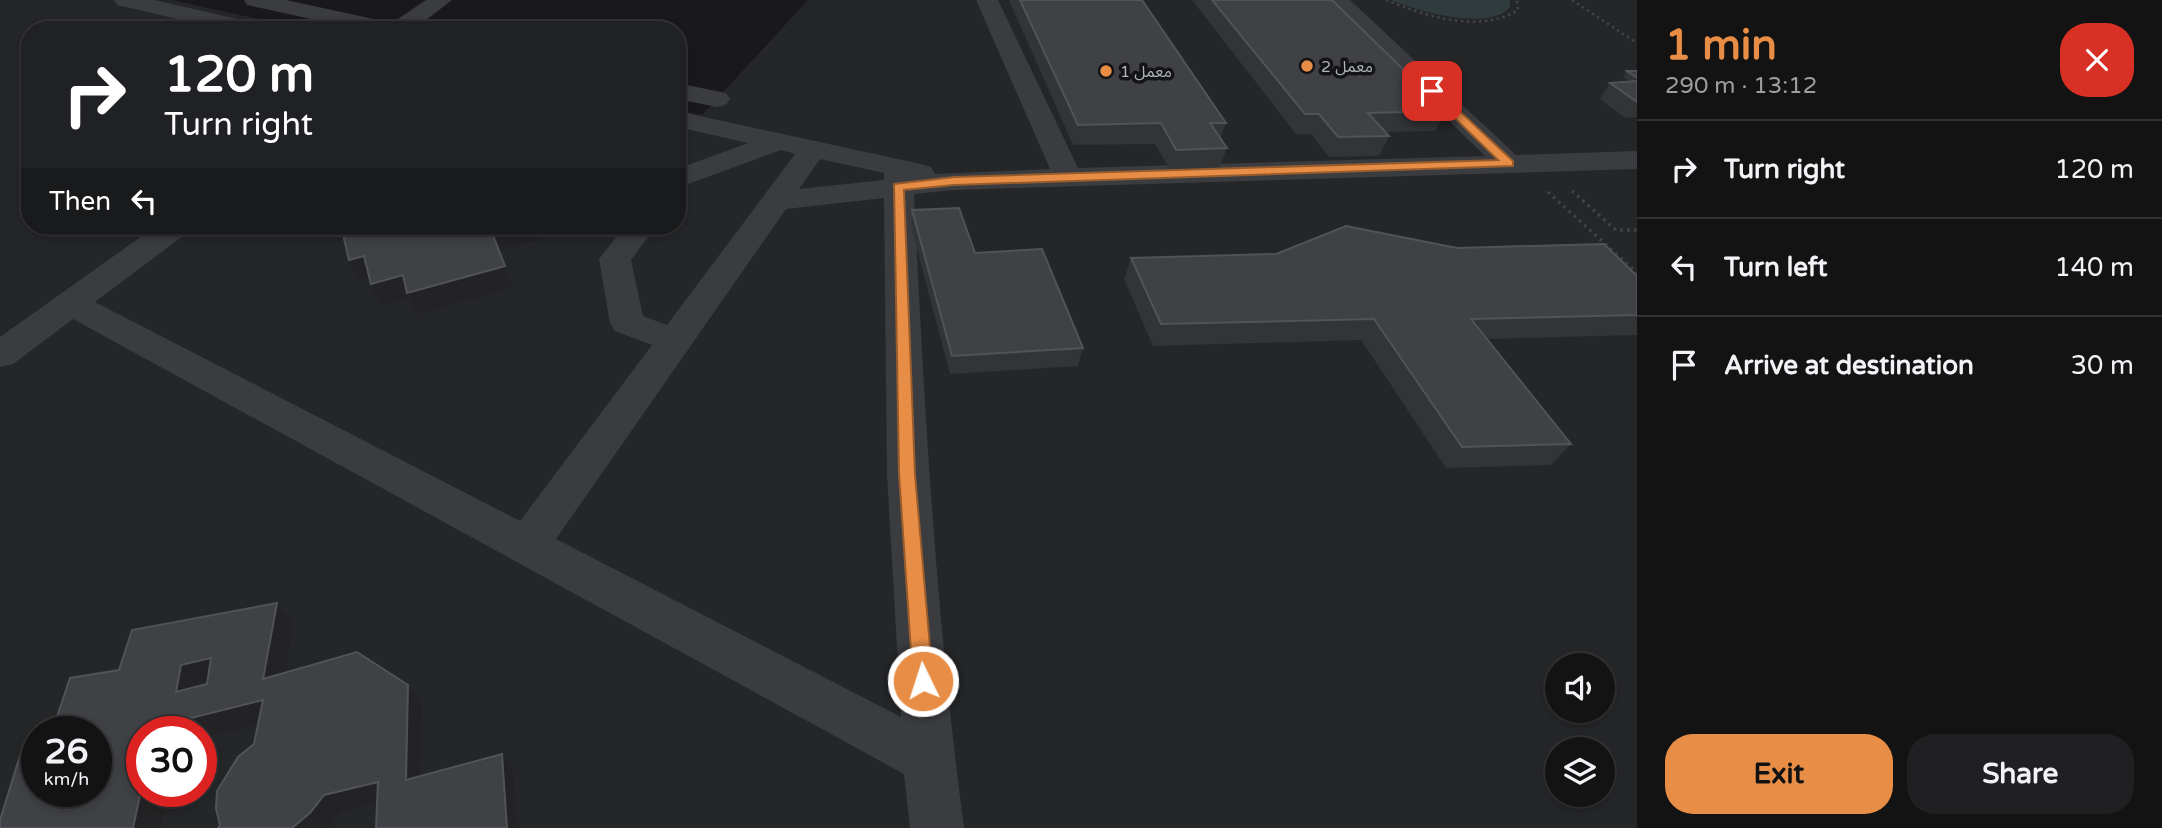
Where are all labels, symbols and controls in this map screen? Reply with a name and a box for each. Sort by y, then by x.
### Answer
text: 1 min [1665,20,1777,71]
button: close [2060,23,2134,97]
text: 120 m [164,46,314,105]
icon: right [49,49,140,140]
place label: معمل 2 [1321,57,1373,77]
marker: معمل 2 [1299,58,1315,74]
pin [1402,61,1462,121]
place label: معمل 1 [1120,62,1172,82]
marker: معمل 1 [1098,63,1114,79]
icon: arrive [1413,72,1451,110]
text: 290 m · 13:12 [1665,72,1817,100]
text: Turn right [164,106,313,144]
icon: right [1665,150,1703,188]
text: Turn right [1724,154,1845,185]
text: 120 m [2054,154,2134,185]
icon: left [125,182,163,220]
text: Then [49,186,111,217]
icon: left [1665,248,1703,286]
text: Turn left [1724,252,1827,283]
text: 140 m [2054,252,2134,283]
icon: arrive [1665,346,1703,384]
text: Arrive at destination [1724,350,1974,381]
text: 30 m [2071,350,2134,381]
position arrow [886,644,960,718]
map controls [1545,653,1615,807]
button: sound [1545,653,1615,723]
speed limit sign: 30 [126,716,217,807]
text: 26 [45,731,88,773]
button: Exit [1665,734,1893,814]
button: Share [1907,734,2134,814]
button: layers [1545,737,1615,807]
text: km/h [44,768,89,790]

